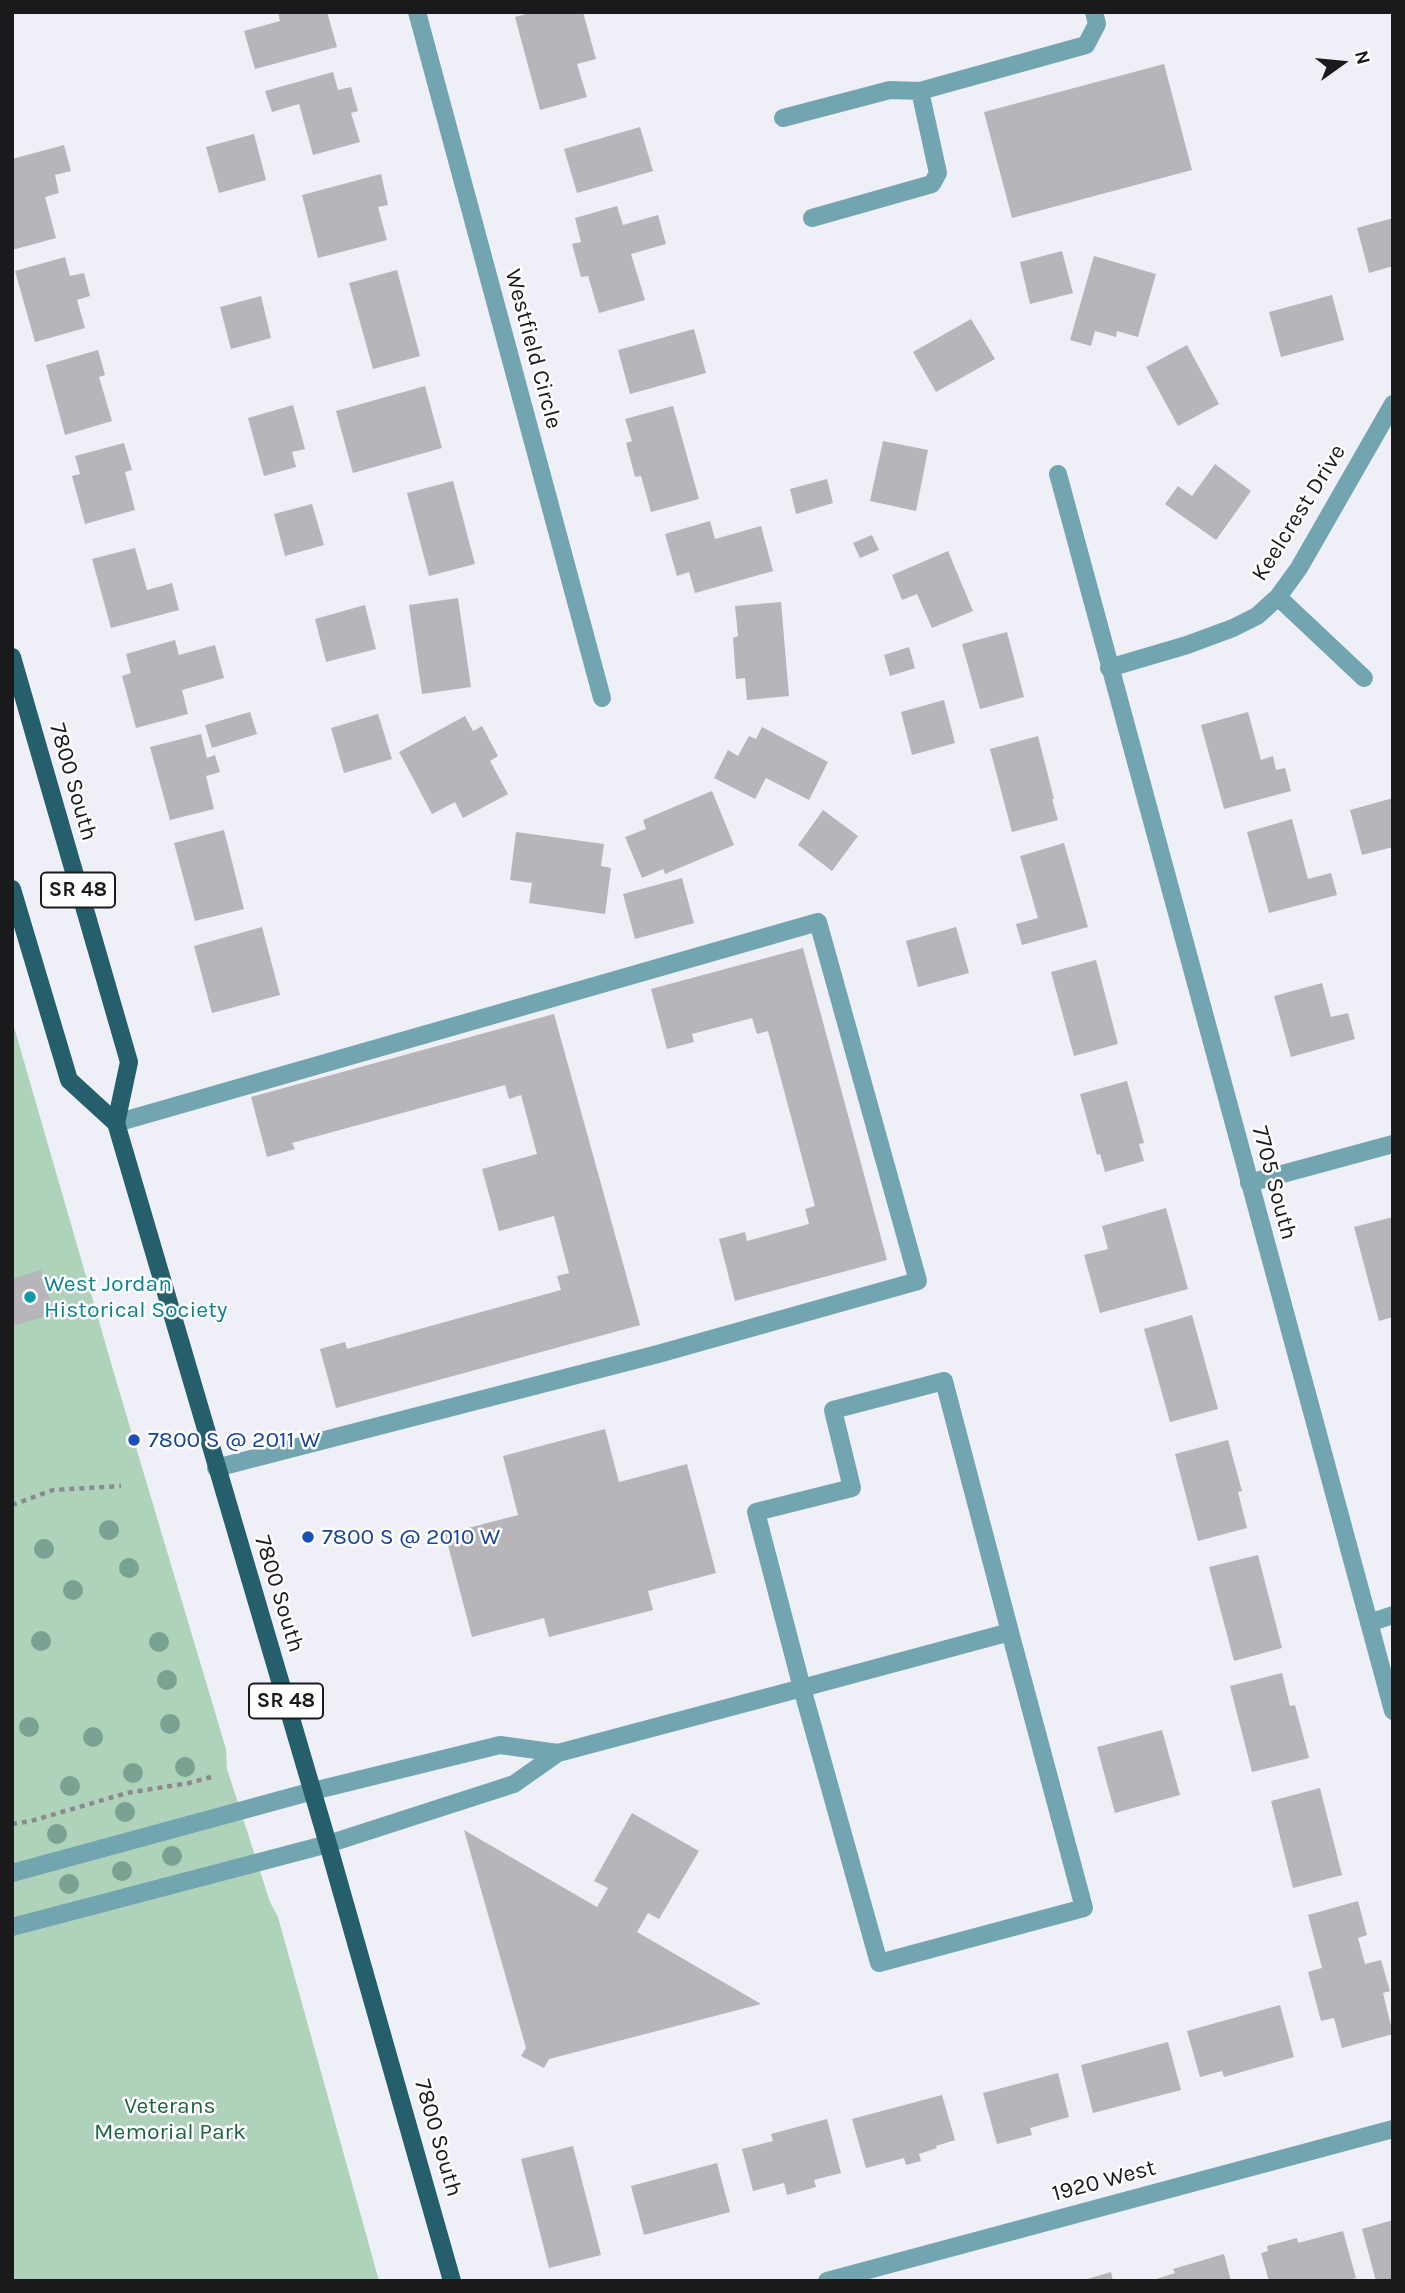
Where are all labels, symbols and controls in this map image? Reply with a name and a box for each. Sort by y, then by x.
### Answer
north arrow [1307,28,1377,98]
text: N [1350,48,1375,67]
street label: Westfield Circle [498,266,568,432]
street label: Keelcrest Drive [1246,440,1352,586]
street label: 7800 South [43,720,103,844]
road number: SR 48 [41,872,115,908]
street label: 7705 South [1246,1123,1302,1243]
place label: West Jordan Historical Society [44,1270,227,1324]
marker: West Jordan Historical Society [22,1289,38,1305]
place label: 7800 S @ 2011 W [148,1426,320,1454]
marker: 7800 S @ 2011 W [126,1432,142,1448]
place label: 7800 S @ 2010 W [322,1523,500,1551]
marker: 7800 S @ 2010 W [300,1529,316,1545]
street label: 7800 South [248,1532,310,1656]
road number: SR 48 [249,1684,323,1718]
street label: 7800 South [408,2076,468,2200]
park label: Veterans Memorial Park [94,2092,246,2146]
street label: 1920 West [1049,2154,1159,2208]

